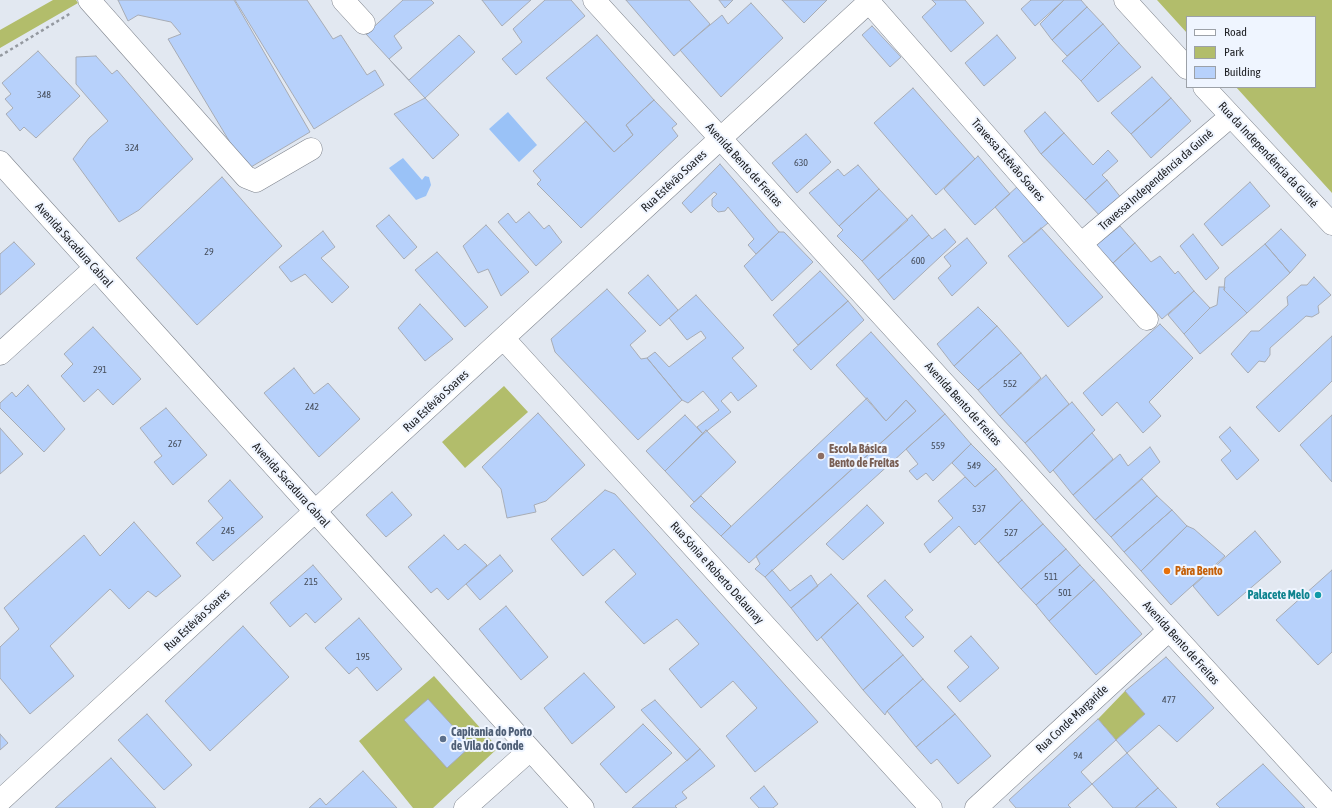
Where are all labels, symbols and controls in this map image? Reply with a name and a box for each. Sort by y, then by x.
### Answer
legend [1186,16,1316,88]
text: Road [1224,25,1247,39]
text: Park [1224,45,1244,59]
text: Building [1224,65,1261,79]
house number: 348 [37,89,51,101]
street label: Rua da Independência da Guiné [1215,99,1321,211]
street label: Travessa Estêvão Soares [968,116,1048,204]
street label: Avenida Bento de Freitas [703,120,785,210]
street label: Travessa Independência da Guiné [1096,126,1216,234]
house number: 324 [125,142,139,154]
street label: Rua Estêvão Soares [638,147,710,215]
house number: 630 [794,157,808,169]
street label: Avenida Sacadura Cabral [32,200,116,290]
house number: 29 [204,246,214,258]
house number: 600 [911,255,925,267]
street label: Avenida Bento de Freitas [922,359,1004,449]
house number: 291 [93,364,107,376]
street label: Rua Estêvão Soares [400,367,472,435]
house number: 552 [1003,378,1017,390]
house number: 242 [305,401,319,413]
house number: 267 [168,438,182,450]
street label: Avenida Sacadura Cabral [249,440,333,530]
house number: 559 [931,440,945,452]
place label: Escola Básica Bento de Freitas [829,442,899,470]
marker: Escola Básica Bento de Freitas [816,451,826,461]
house number: 549 [967,460,981,472]
house number: 537 [972,503,986,515]
street label: Rua Sónia e Roberto Delaunay [667,519,767,627]
house number: 245 [221,525,235,537]
house number: 527 [1004,527,1018,539]
place label: Pára Bento [1175,564,1223,578]
marker: Pára Bento [1162,566,1172,576]
house number: 511 [1044,571,1058,583]
house number: 215 [304,576,318,588]
street label: Rua Estêvão Soares [161,586,233,654]
house number: 501 [1058,587,1072,599]
place label: Palacete Melo [1248,588,1310,602]
marker: Palacete Melo [1313,590,1323,600]
street label: Avenida Bento de Freitas [1140,598,1222,688]
house number: 195 [356,651,370,663]
street label: Rua Conde Margaride [1033,682,1111,756]
house number: 477 [1162,694,1176,706]
place label: Capitania do Porto de Vila do Conde [451,725,532,753]
marker: Capitania do Porto de Vila do Conde [438,734,448,744]
house number: 94 [1073,750,1083,762]

